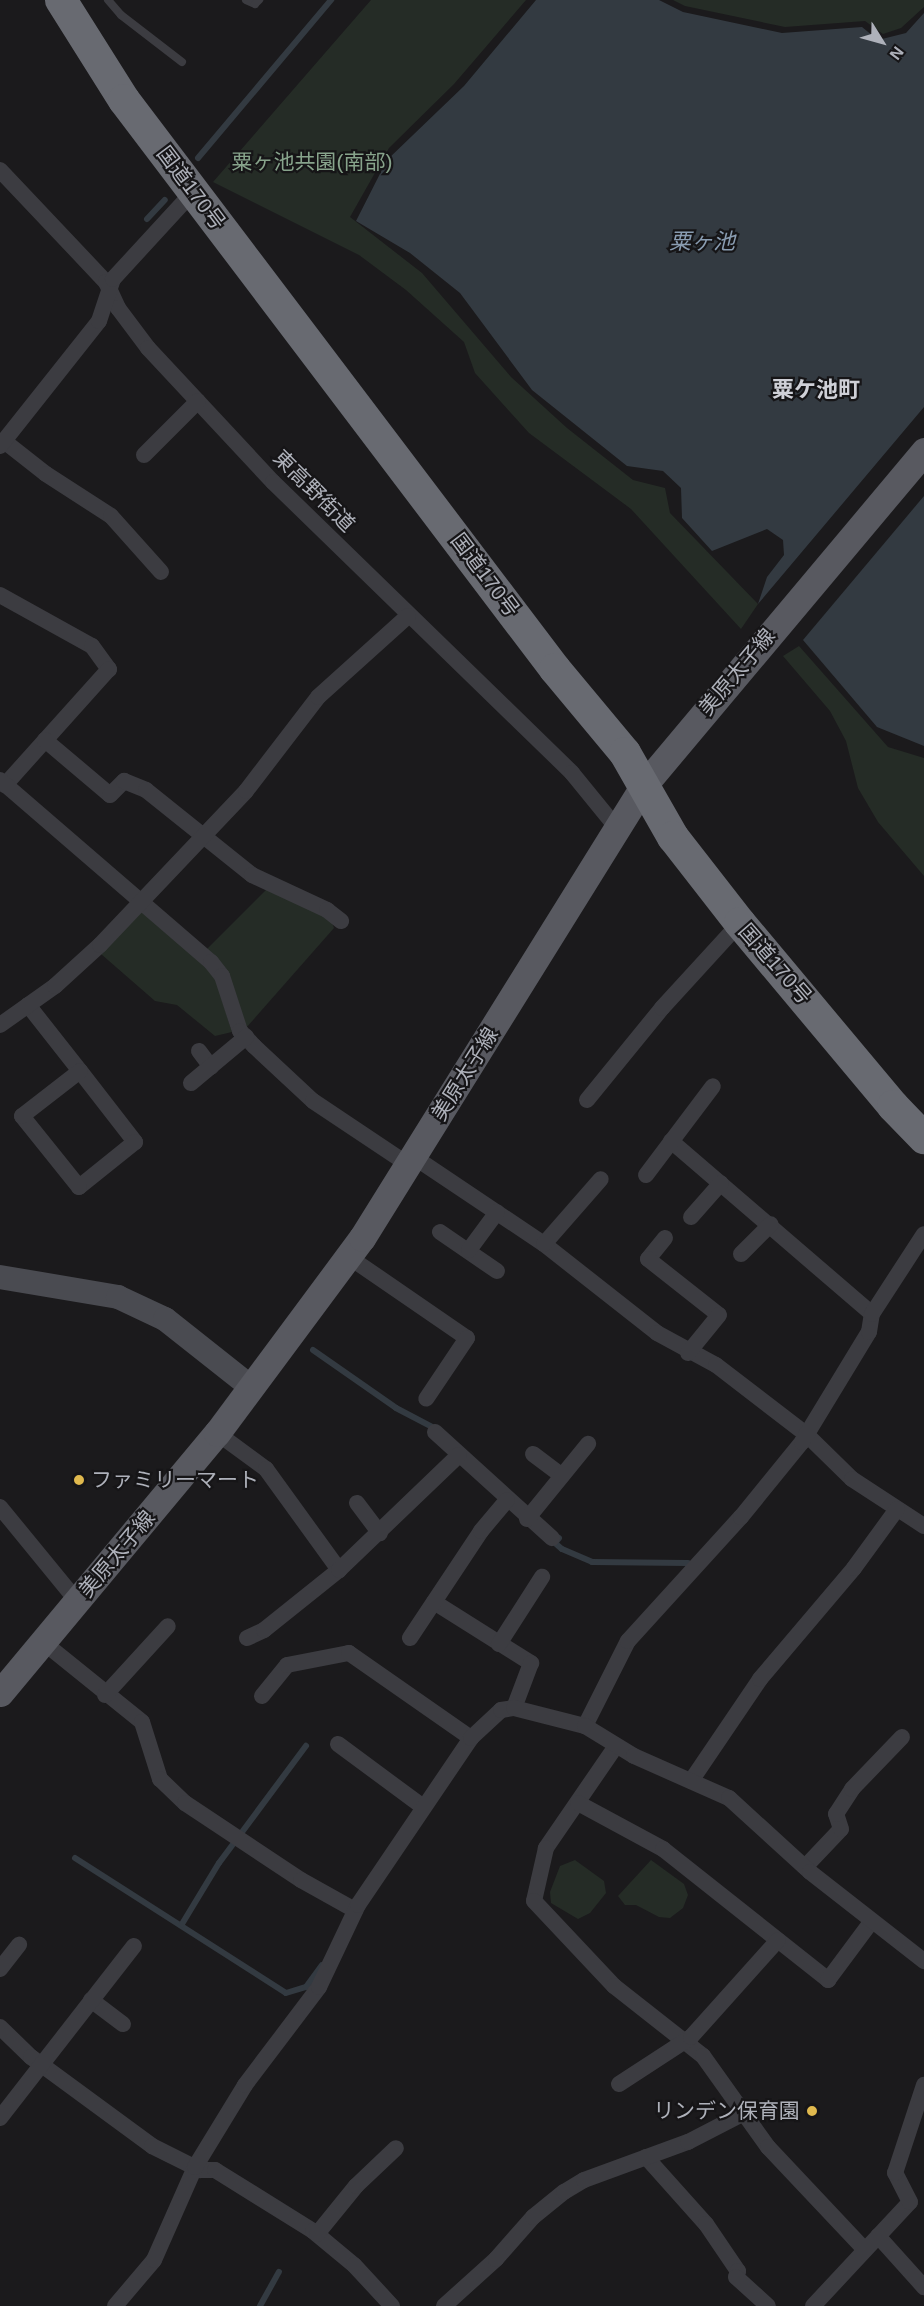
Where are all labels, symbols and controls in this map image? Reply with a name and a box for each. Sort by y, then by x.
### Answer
north arrow [852,12,912,72]
text: N [887,43,907,63]
street label: 国道170号 [151,141,231,235]
park label: 粟ヶ池共園(南部) [232,149,392,175]
water label: 粟ヶ池 [669,229,735,255]
district label: 粟ケ池町 [772,377,860,403]
street label: 東高野街道 [268,445,360,537]
street label: 国道170号 [445,528,525,622]
street label: 美原太子線 [694,624,780,720]
street label: 国道170号 [733,919,817,1009]
street label: 美原太子線 [426,1023,504,1125]
place label: ファミリーマート [91,1467,259,1493]
marker: ファミリーマート [72,1473,86,1487]
street label: 美原太子線 [74,1506,160,1602]
place label: リンデン保育園 [653,2098,800,2124]
marker: リンデン保育園 [805,2104,819,2118]

